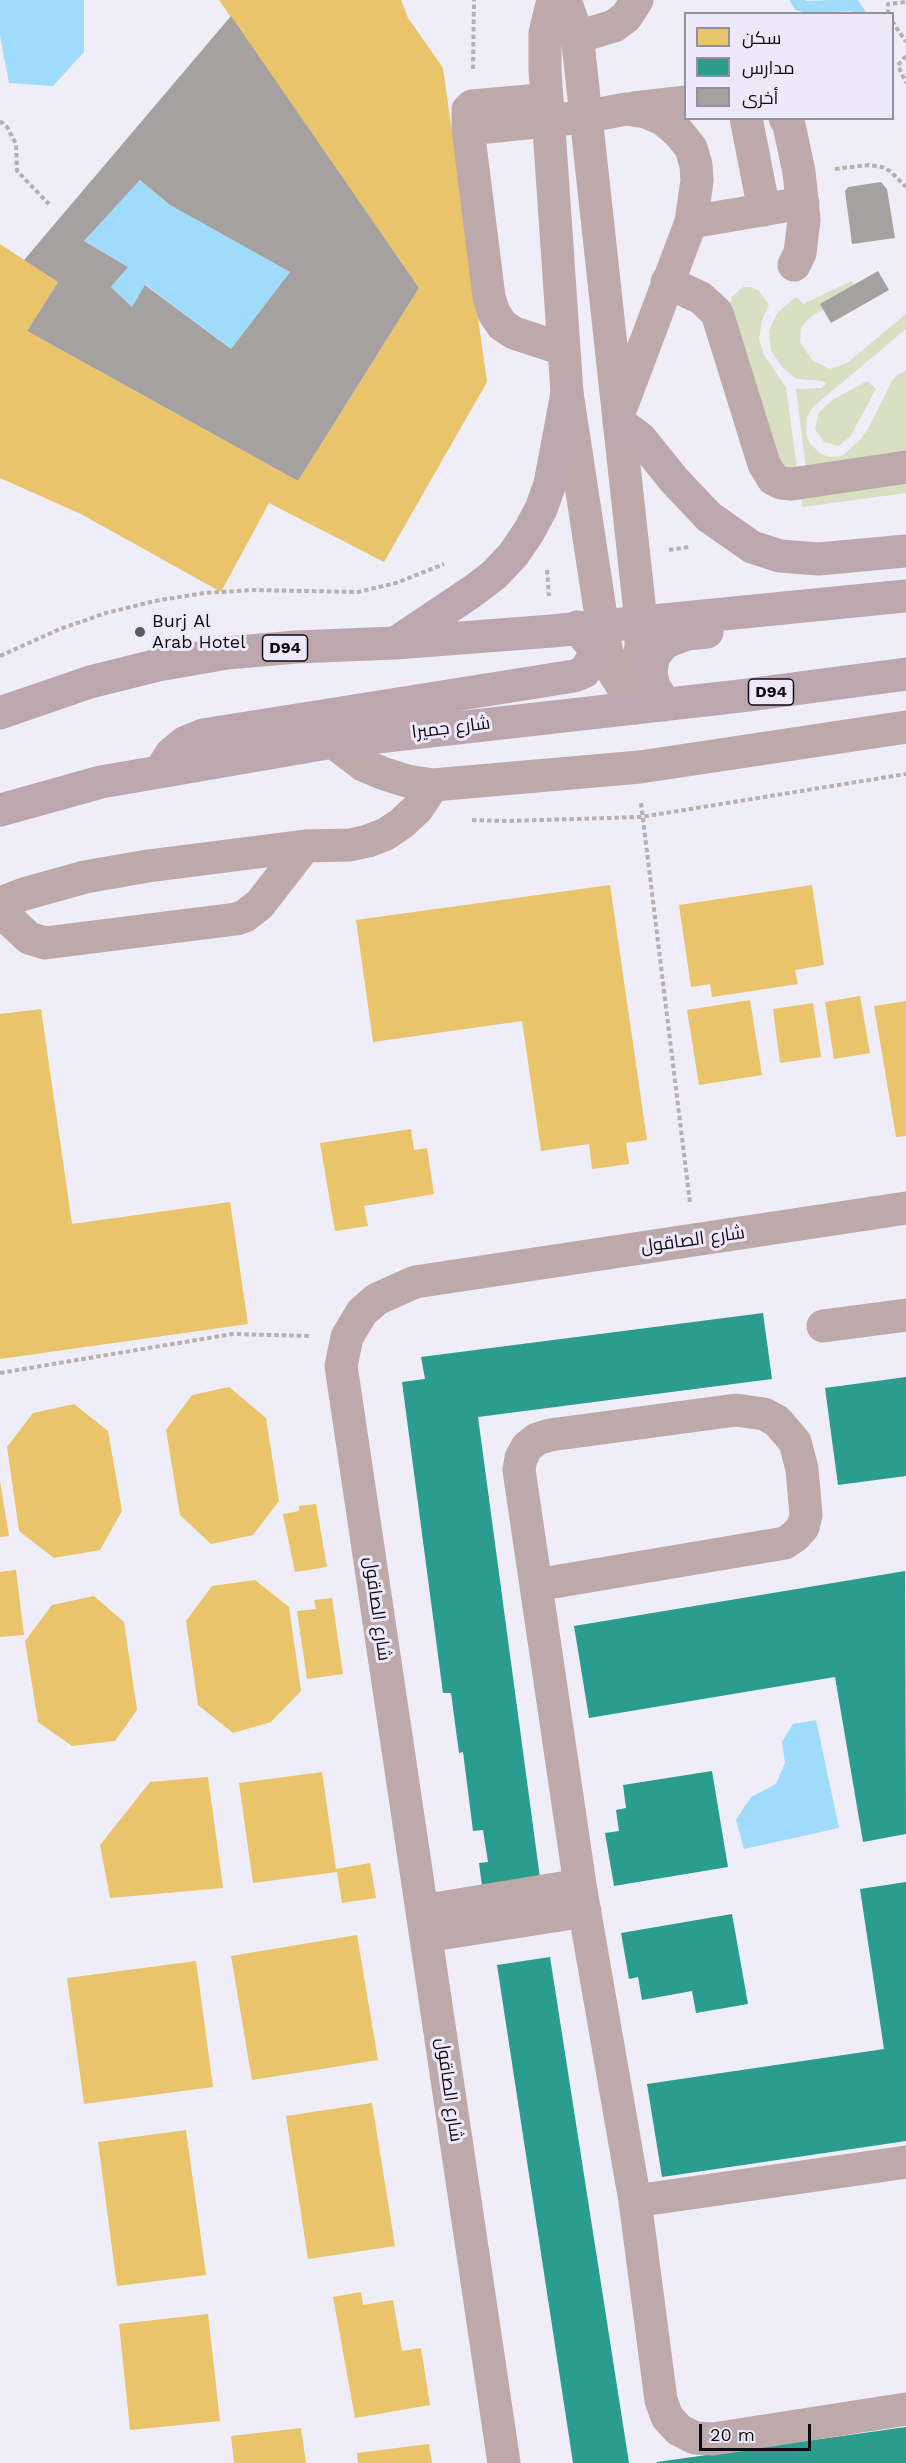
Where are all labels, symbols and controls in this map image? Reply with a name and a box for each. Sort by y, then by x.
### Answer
legend [684,12,894,120]
text: سكن [742,27,781,48]
text: مدارس [742,57,795,78]
text: أخرى [742,87,778,108]
place label: Burj Al Arab Hotel [152,611,246,654]
marker: Burj Al Arab Hotel [133,625,147,639]
road number: D94 [262,635,308,661]
road number: D94 [748,679,794,705]
street label: شارع جميرا [411,712,491,744]
street label: شارع الصاقول [640,1222,746,1258]
street label: شارع الصاقول [359,1556,395,1662]
street label: شارع الصاقول [431,2037,467,2143]
scale bar [702,2412,814,2450]
text: 20 m [710,2424,755,2445]

